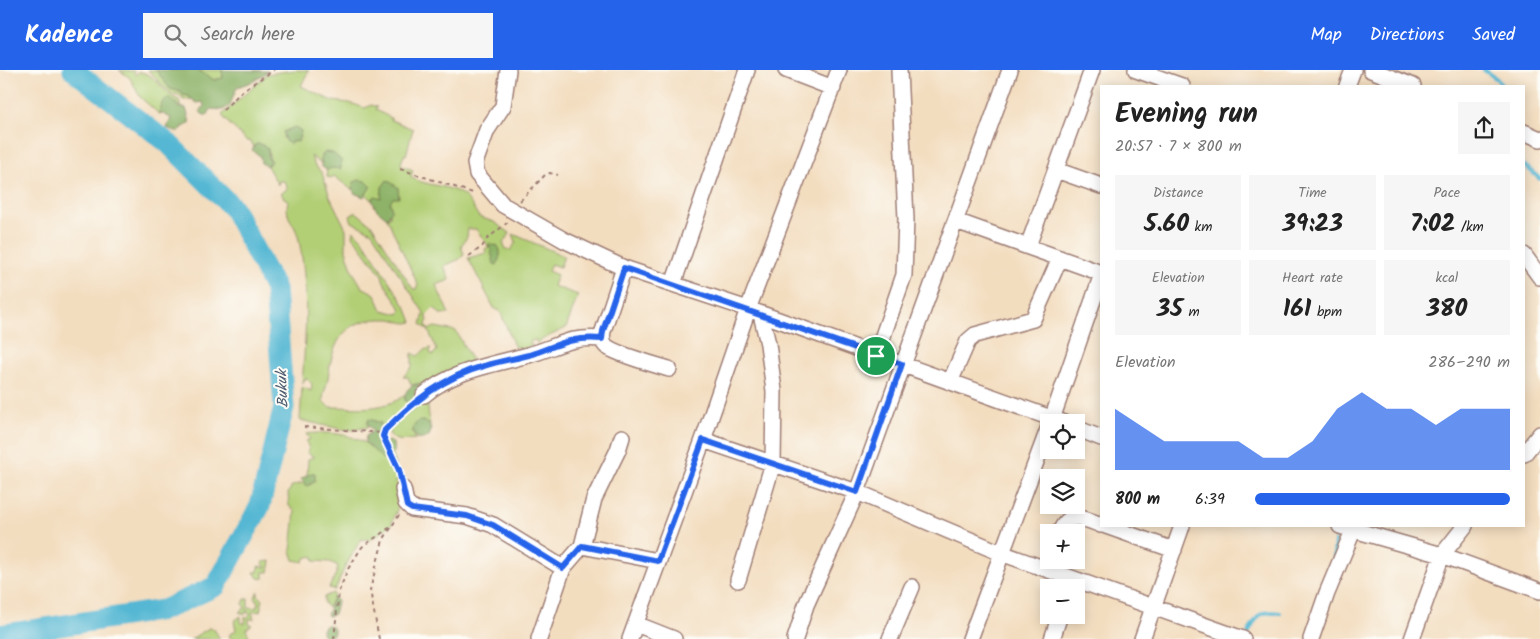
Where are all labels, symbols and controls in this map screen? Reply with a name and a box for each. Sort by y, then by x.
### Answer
search box [143,13,493,58]
text: Kadence [25,16,113,55]
text: Search here [201,20,295,50]
icon: search [161,21,189,49]
text: Map [1310,21,1342,50]
text: Directions [1370,21,1444,50]
text: Saved [1472,21,1515,50]
text: Evening run [1115,92,1258,137]
button: share [1458,102,1510,154]
text: 20:57 · 7 × 800 m [1115,134,1242,159]
text: Distance [1153,182,1203,204]
text: Time [1298,182,1327,204]
text: Pace [1433,182,1460,204]
text: 5.60 [1144,204,1189,244]
text: 39:23 [1282,204,1343,244]
text: 7:02 [1410,204,1455,244]
text: km [1189,216,1212,238]
text: /km [1455,216,1484,238]
text: Elevation [1152,267,1205,289]
text: Heart rate [1282,267,1343,289]
text: kcal [1435,267,1458,289]
text: 35 [1157,289,1183,329]
text: 161 [1283,289,1311,329]
text: 380 [1426,289,1467,329]
text: m [1183,301,1200,323]
text: bpm [1311,301,1342,323]
pin [855,335,897,377]
icon: arrive [862,342,890,370]
text: Elevation [1115,350,1176,375]
text: 286–290 m [1428,350,1510,375]
water label: Bukuk [270,368,296,408]
map controls [1040,414,1085,624]
button: locate [1040,414,1085,459]
button: layers [1040,469,1085,514]
text: 800 m [1115,487,1160,512]
text: 6:39 [1195,487,1225,512]
button: + [1040,524,1085,569]
button: − [1040,579,1085,624]

